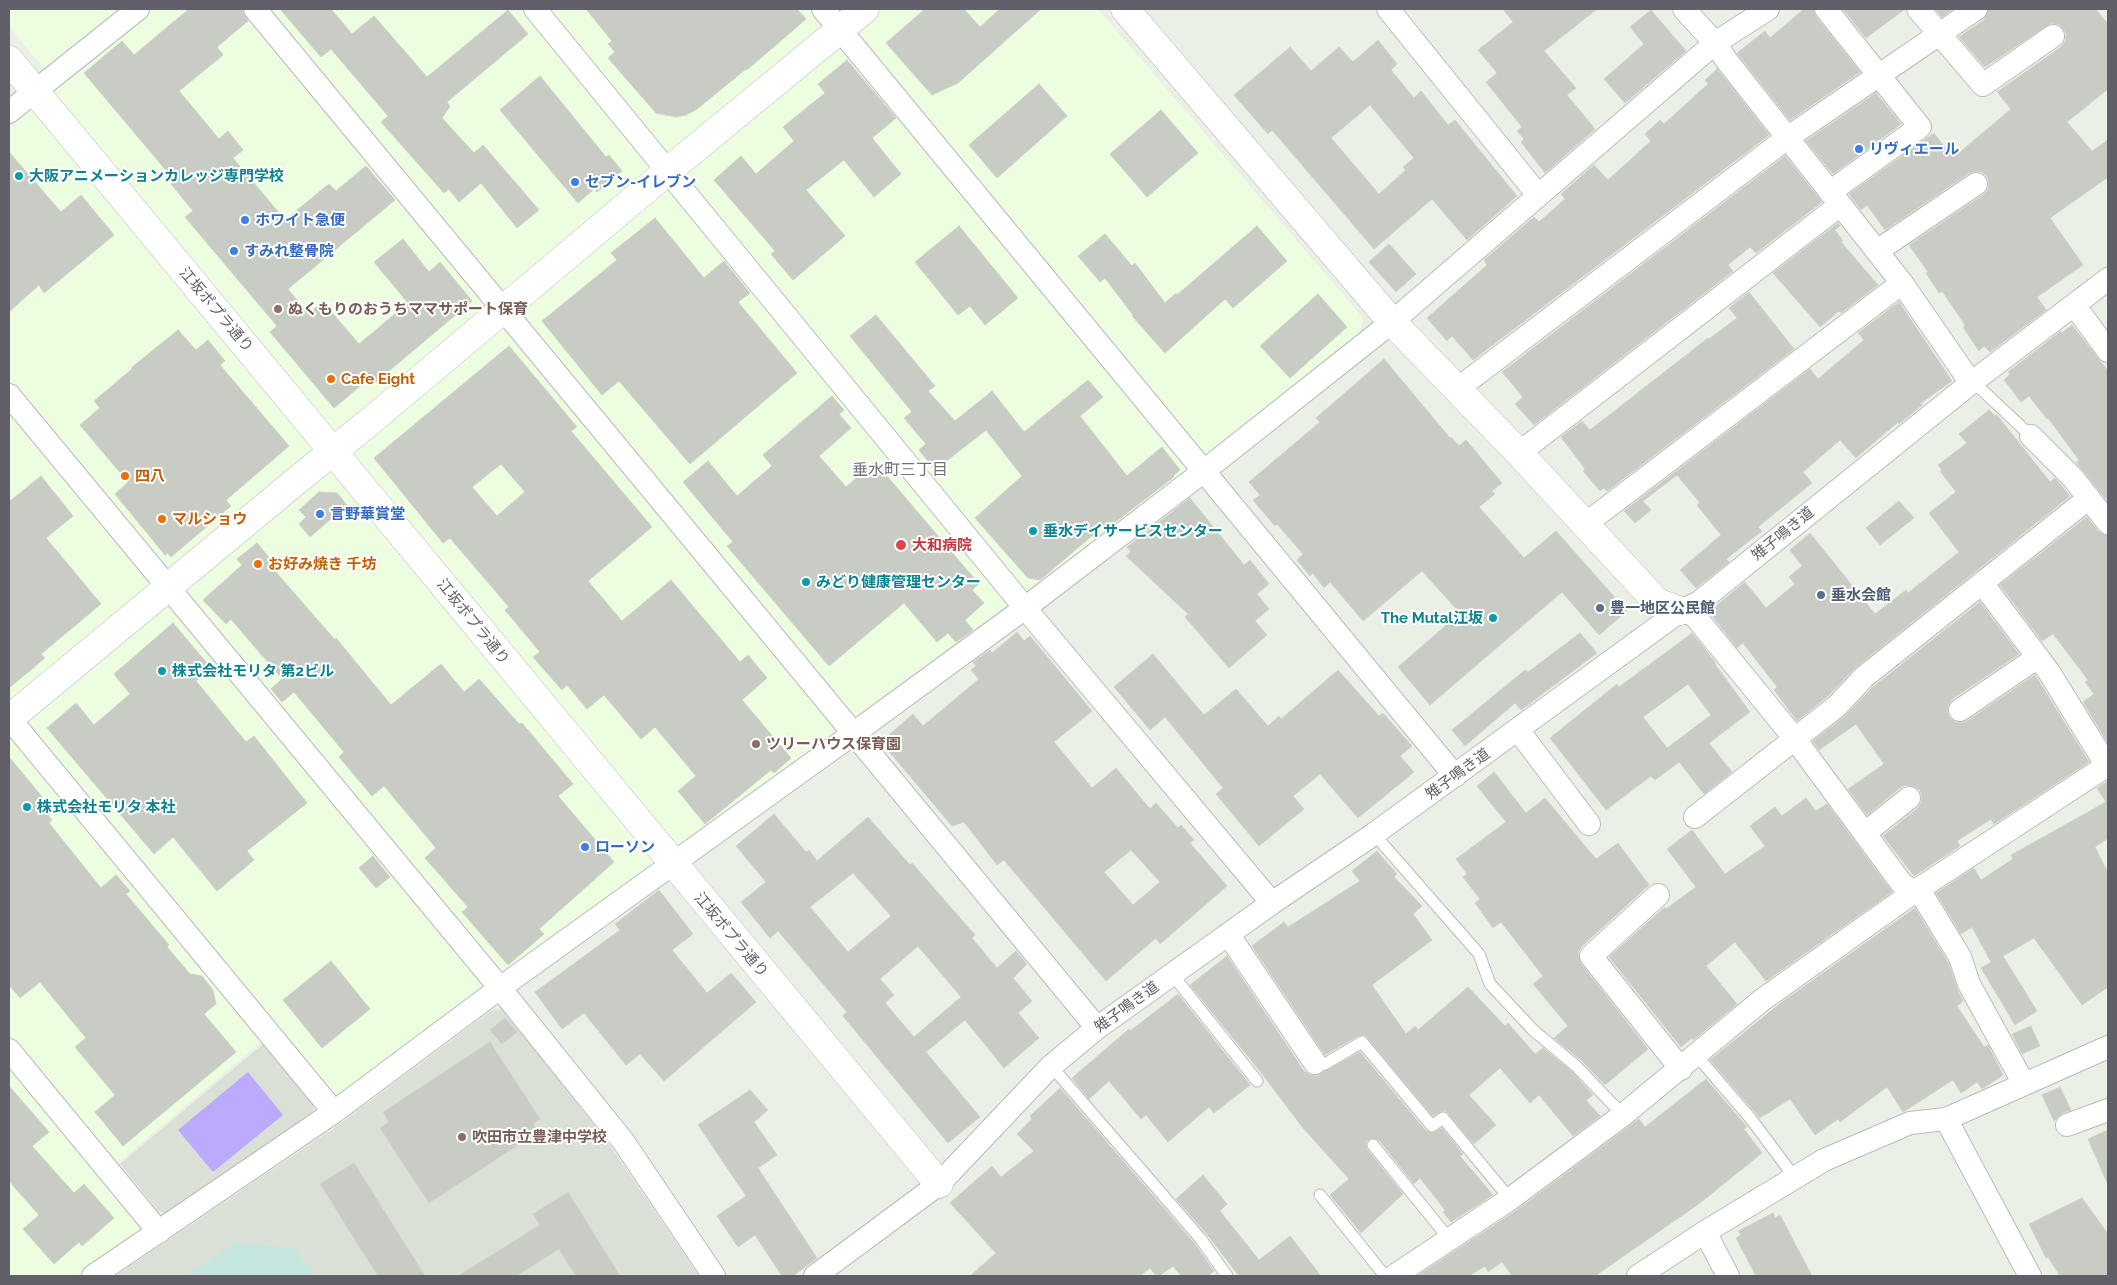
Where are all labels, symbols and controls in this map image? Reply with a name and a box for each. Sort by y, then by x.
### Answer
place label: リヴィエール [1869,140,1959,158]
marker: リヴィエール [1853,143,1865,155]
place label: 大阪アニメーションカレッジ専門学校 [29,167,284,185]
marker: 大阪アニメーションカレッジ専門学校 [13,170,25,182]
place label: セブン-イレブン [585,173,696,191]
marker: セブン-イレブン [569,176,581,188]
place label: ホワイト急便 [255,211,345,229]
marker: ホワイト急便 [239,214,251,226]
place label: すみれ整骨院 [244,242,334,260]
marker: すみれ整骨院 [228,245,240,257]
street label: 江坂ポプラ通り [175,264,257,356]
place label: ぬくもりのおうちママサポート保育 [288,300,528,318]
marker: ぬくもりのおうちママサポート保育 [272,303,284,315]
place label: Cafe Eight [341,370,415,388]
marker: Cafe Eight [325,373,337,385]
district label: 垂水町三丁目 [852,460,948,480]
place label: 四八 [135,467,165,485]
marker: 四八 [119,470,131,482]
street label: 雉子鳴き道 [1748,503,1818,565]
place label: 言野華賞堂 [330,505,405,523]
marker: 言野華賞堂 [314,508,326,520]
place label: マルショウ [172,510,247,528]
marker: マルショウ [156,513,168,525]
place label: 垂水デイサービスセンター [1043,522,1223,540]
marker: 垂水デイサービスセンター [1027,525,1039,537]
place label: 大和病院 [912,536,972,554]
marker: 大和病院 [894,538,908,552]
place label: お好み焼き 千坊 [268,555,377,573]
marker: お好み焼き 千坊 [252,558,264,570]
place label: みどり健康管理センター [816,573,981,591]
street label: 江坂ポプラ通り [433,576,513,668]
marker: みどり健康管理センター [800,576,812,588]
place label: 垂水会館 [1831,586,1891,604]
marker: 垂水会館 [1815,589,1827,601]
place label: 豊一地区公民館 [1610,599,1715,617]
marker: 豊一地区公民館 [1594,602,1606,614]
place label: The Mutal江坂 [1381,609,1483,627]
marker: The Mutal江坂 [1487,612,1499,624]
place label: 株式会社モリタ 第2ビル [172,662,334,680]
marker: 株式会社モリタ 第2ビル [156,665,168,677]
place label: ツリーハウス保育園 [766,735,901,753]
marker: ツリーハウス保育園 [750,738,762,750]
street label: 雉子鳴き道 [1422,745,1494,803]
place label: 株式会社モリタ 本社 [37,798,176,816]
marker: 株式会社モリタ 本社 [21,801,33,813]
place label: ローソン [595,838,655,856]
marker: ローソン [579,841,591,853]
street label: 江坂ポプラ通り [690,889,772,981]
street label: 雉子鳴き道 [1091,978,1163,1036]
place label: 吹田市立豊津中学校 [472,1128,607,1146]
marker: 吹田市立豊津中学校 [456,1131,468,1143]

